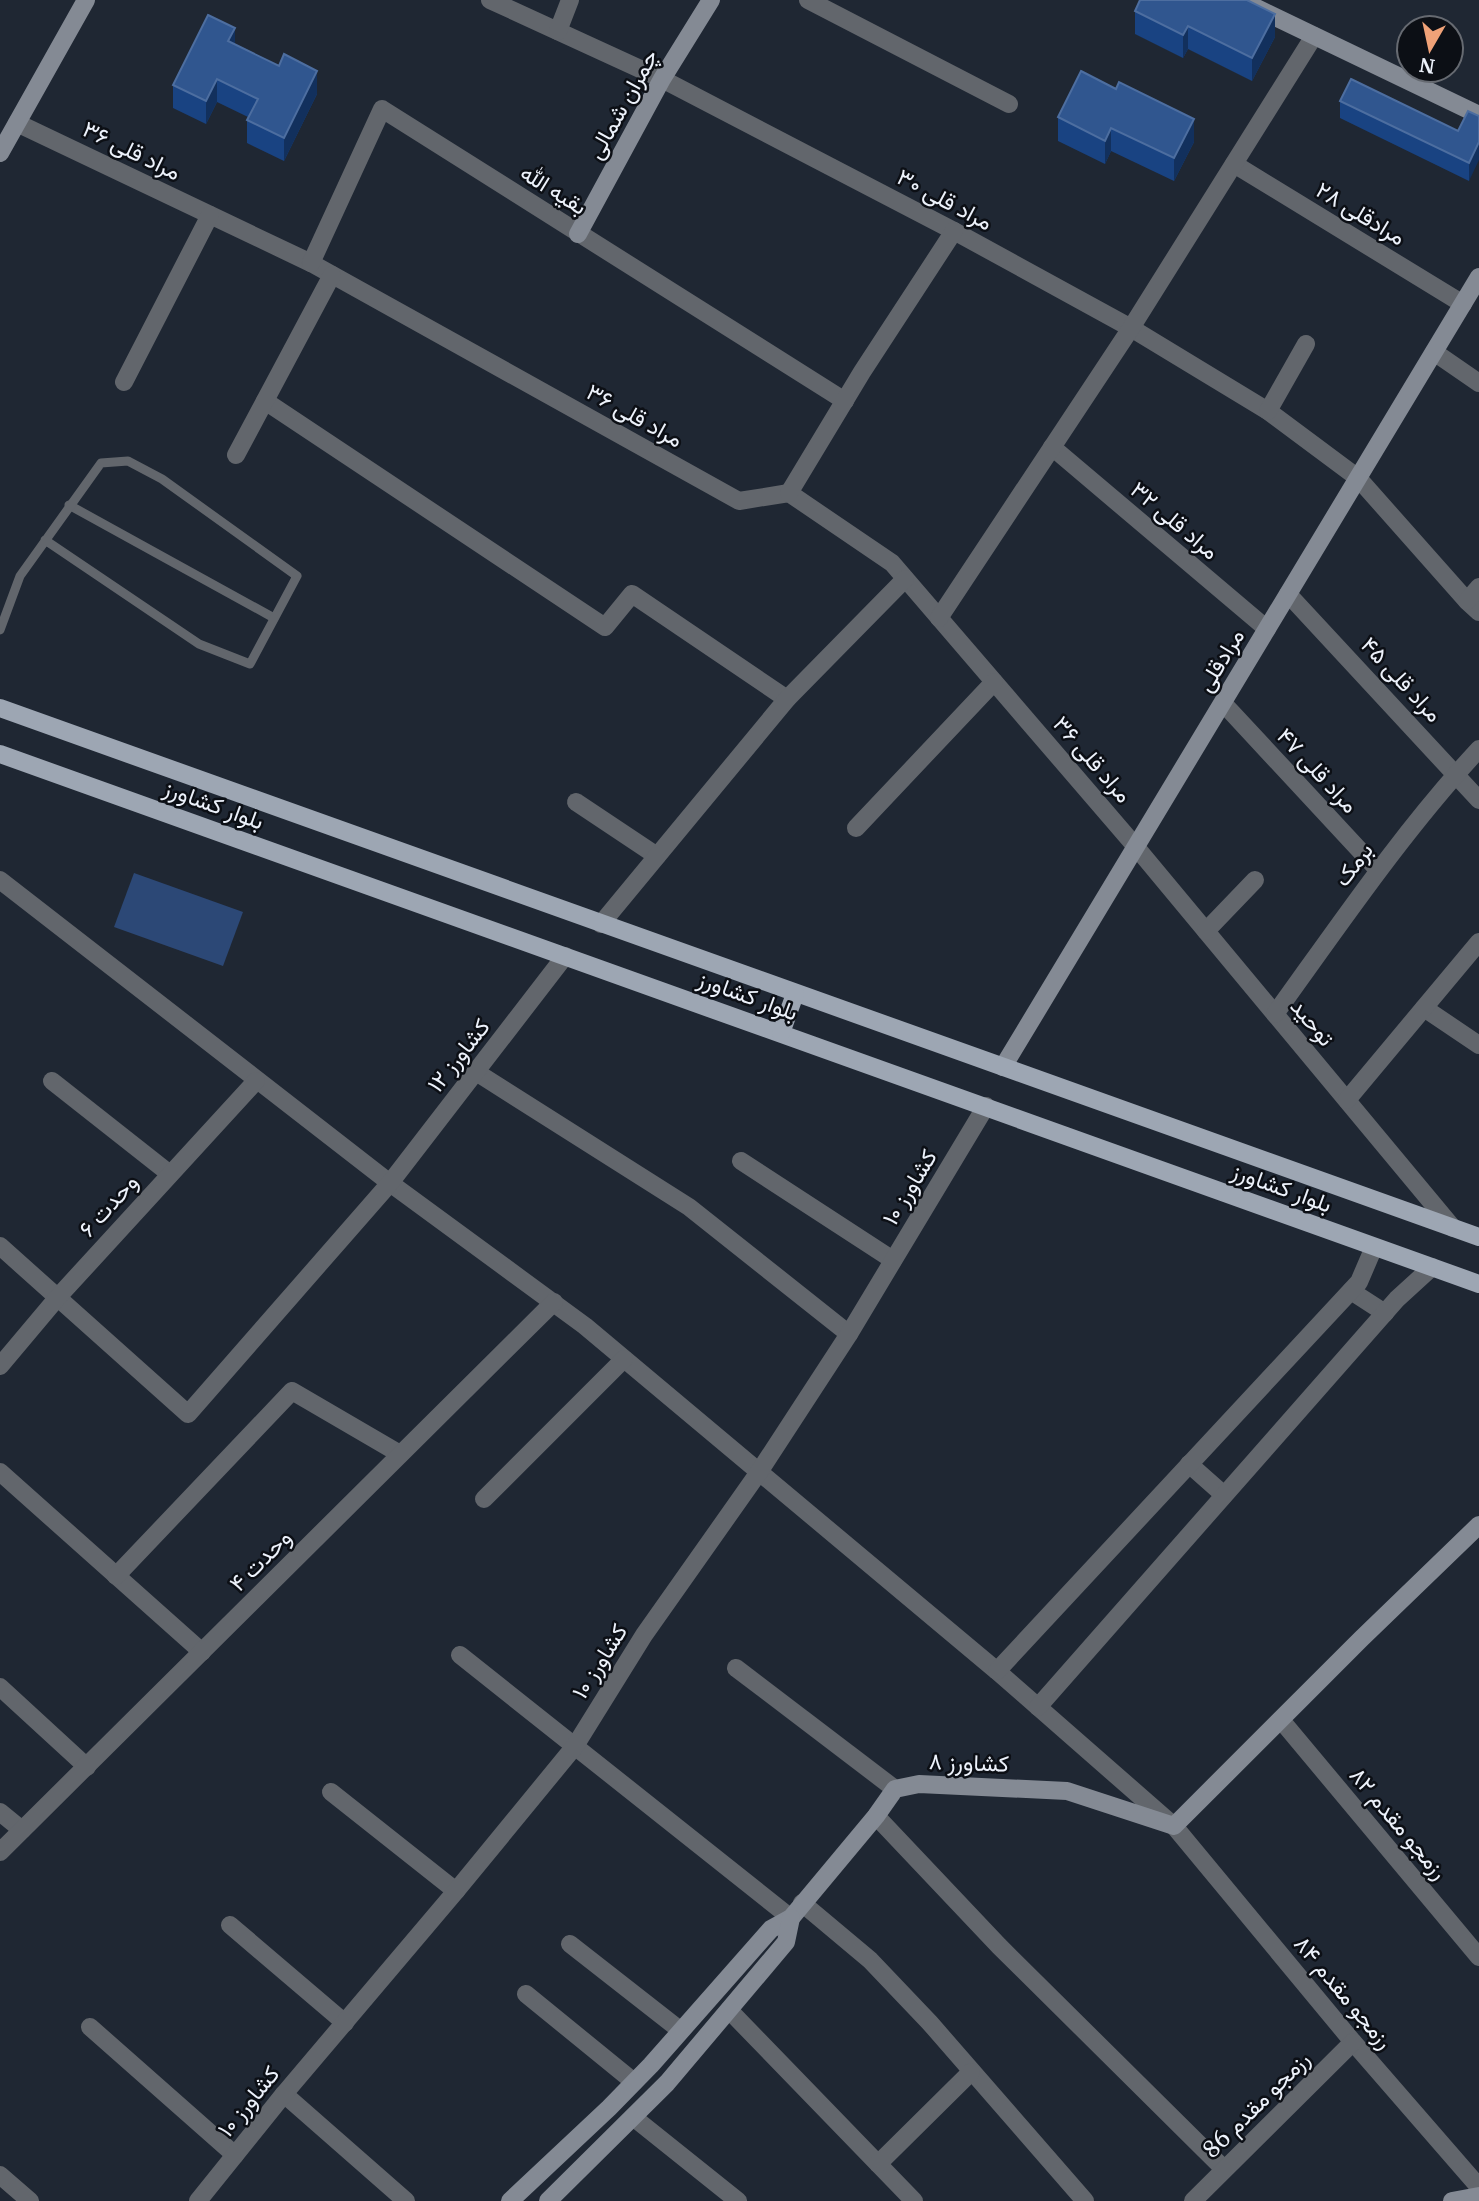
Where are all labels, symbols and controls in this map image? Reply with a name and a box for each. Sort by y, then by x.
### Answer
north arrow [1395,14,1465,84]
street label: چمران شمالی [580,44,666,165]
text: N [1418,53,1437,79]
street label: مراد قلی ۳۶ [78,114,186,187]
street label: بقیه الله [515,157,593,221]
street label: مراد قلی ۳۰ [892,162,998,237]
street label: مرادقلی ۲۸ [1310,175,1411,252]
street label: مراد قلی ۳۶ [581,377,688,454]
street label: مراد قلی ۳۲ [1124,475,1225,566]
street label: مرادقلی [1190,623,1251,697]
street label: مراد قلی ۴۵ [1354,630,1449,728]
street label: مراد قلی ۳۶ [1047,710,1139,809]
street label: مراد قلی ۴۷ [1270,721,1365,819]
street label: بلوار کشاورز [159,772,268,836]
street label: برمک [1327,836,1380,892]
street label: بلوار کشاورز [693,963,802,1027]
street label: توحید [1284,992,1341,1052]
street label: کشاورز ۱۲ [420,1012,497,1098]
street label: کشاورز ۱۰ [875,1144,944,1231]
street label: بلوار کشاورز [1227,1155,1336,1219]
street label: وحدت ۶ [72,1168,144,1242]
street label: وحدت ۴ [223,1523,297,1597]
street label: کشاورز ۱۰ [565,1618,634,1704]
street label: کشاورز ۸ [928,1746,1010,1779]
street label: رزمجو مقدم ۸۲ [1343,1761,1454,1886]
street label: رزمجو مقدم ۸۴ [1287,1929,1400,2055]
street label: رزمجو مقدم 86 [1196,2044,1316,2164]
street label: کشاورز ۱۰ [211,2060,286,2143]

